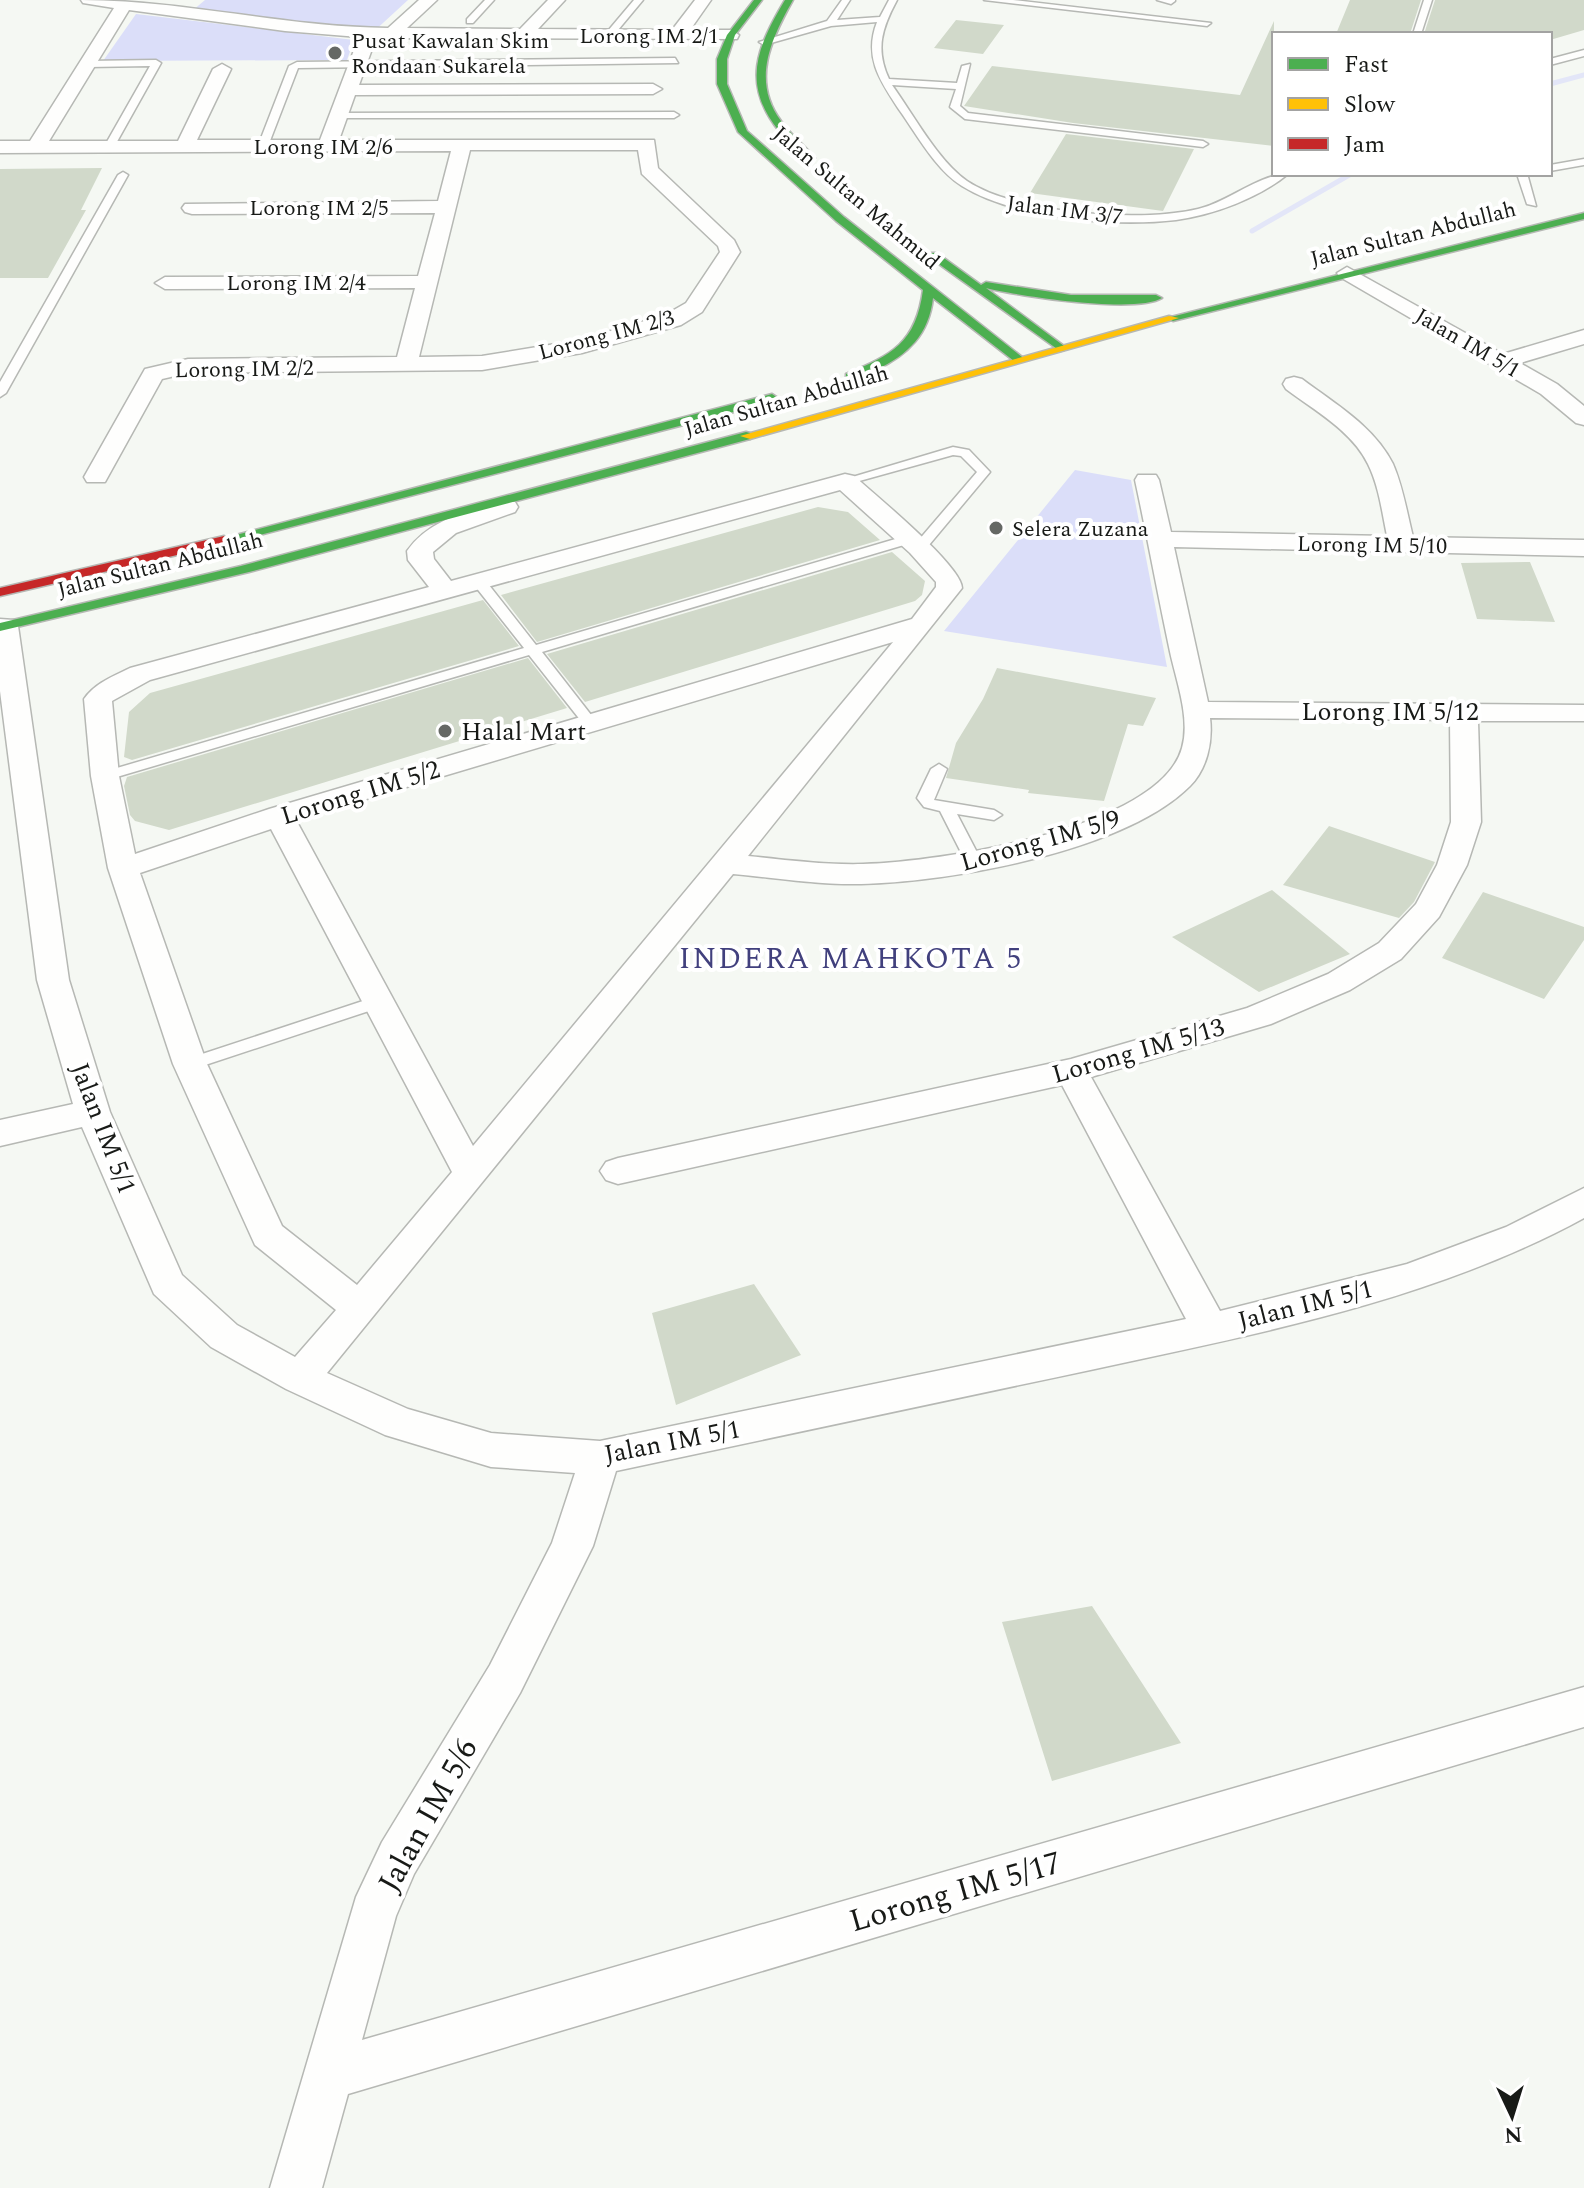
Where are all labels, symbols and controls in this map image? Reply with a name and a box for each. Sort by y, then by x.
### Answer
street label: Lorong IM 2/1 [579,20,719,53]
place label: Pusat Kawalan Skim Rondaan Sukarela [351,25,549,83]
legend [1272,32,1552,176]
marker: Pusat Kawalan Skim Rondaan Sukarela [326,44,344,62]
text: Fast [1344,47,1389,83]
text: Slow [1344,87,1396,123]
street label: Jalan Sultan Mahmud [765,118,947,278]
text: Jam [1344,127,1385,163]
street label: Lorong IM 2/6 [253,131,393,164]
street label: Jalan IM 3/7 [1005,187,1125,234]
street label: Lorong IM 2/5 [249,192,389,225]
street label: Jalan Sultan Abdullah [1307,193,1520,276]
street label: Lorong IM 2/4 [226,267,366,300]
street label: Jalan IM 5/1 [1408,300,1526,387]
street label: Lorong IM 2/3 [535,301,678,369]
street label: Lorong IM 2/2 [174,352,314,387]
street label: Jalan Sultan Abdullah [680,357,892,446]
place label: Selera Zuzana [1012,513,1149,546]
marker: Selera Zuzana [987,519,1005,537]
street label: Jalan Sultan Abdullah [54,524,267,607]
street label: Lorong IM 5/10 [1297,528,1447,563]
street label: Lorong IM 5/12 [1301,692,1479,732]
place label: Halal Mart [461,712,586,752]
marker: Halal Mart [436,722,454,740]
street label: Lorong IM 5/2 [276,750,445,836]
street label: Lorong IM 5/9 [956,799,1125,883]
district label: INDERA MAHKOTA 5 [679,936,1023,982]
street label: Lorong IM 5/13 [1047,1007,1229,1095]
street label: Jalan IM 5/1 [60,1057,146,1200]
street label: Jalan IM 5/1 [1233,1269,1377,1341]
street label: Jalan IM 5/1 [601,1409,744,1475]
street label: Jalan IM 5/6 [366,1730,491,1902]
street label: Lorong IM 5/17 [844,1839,1067,1946]
north arrow [1472,2076,1552,2156]
text: N [1503,2117,1523,2152]

